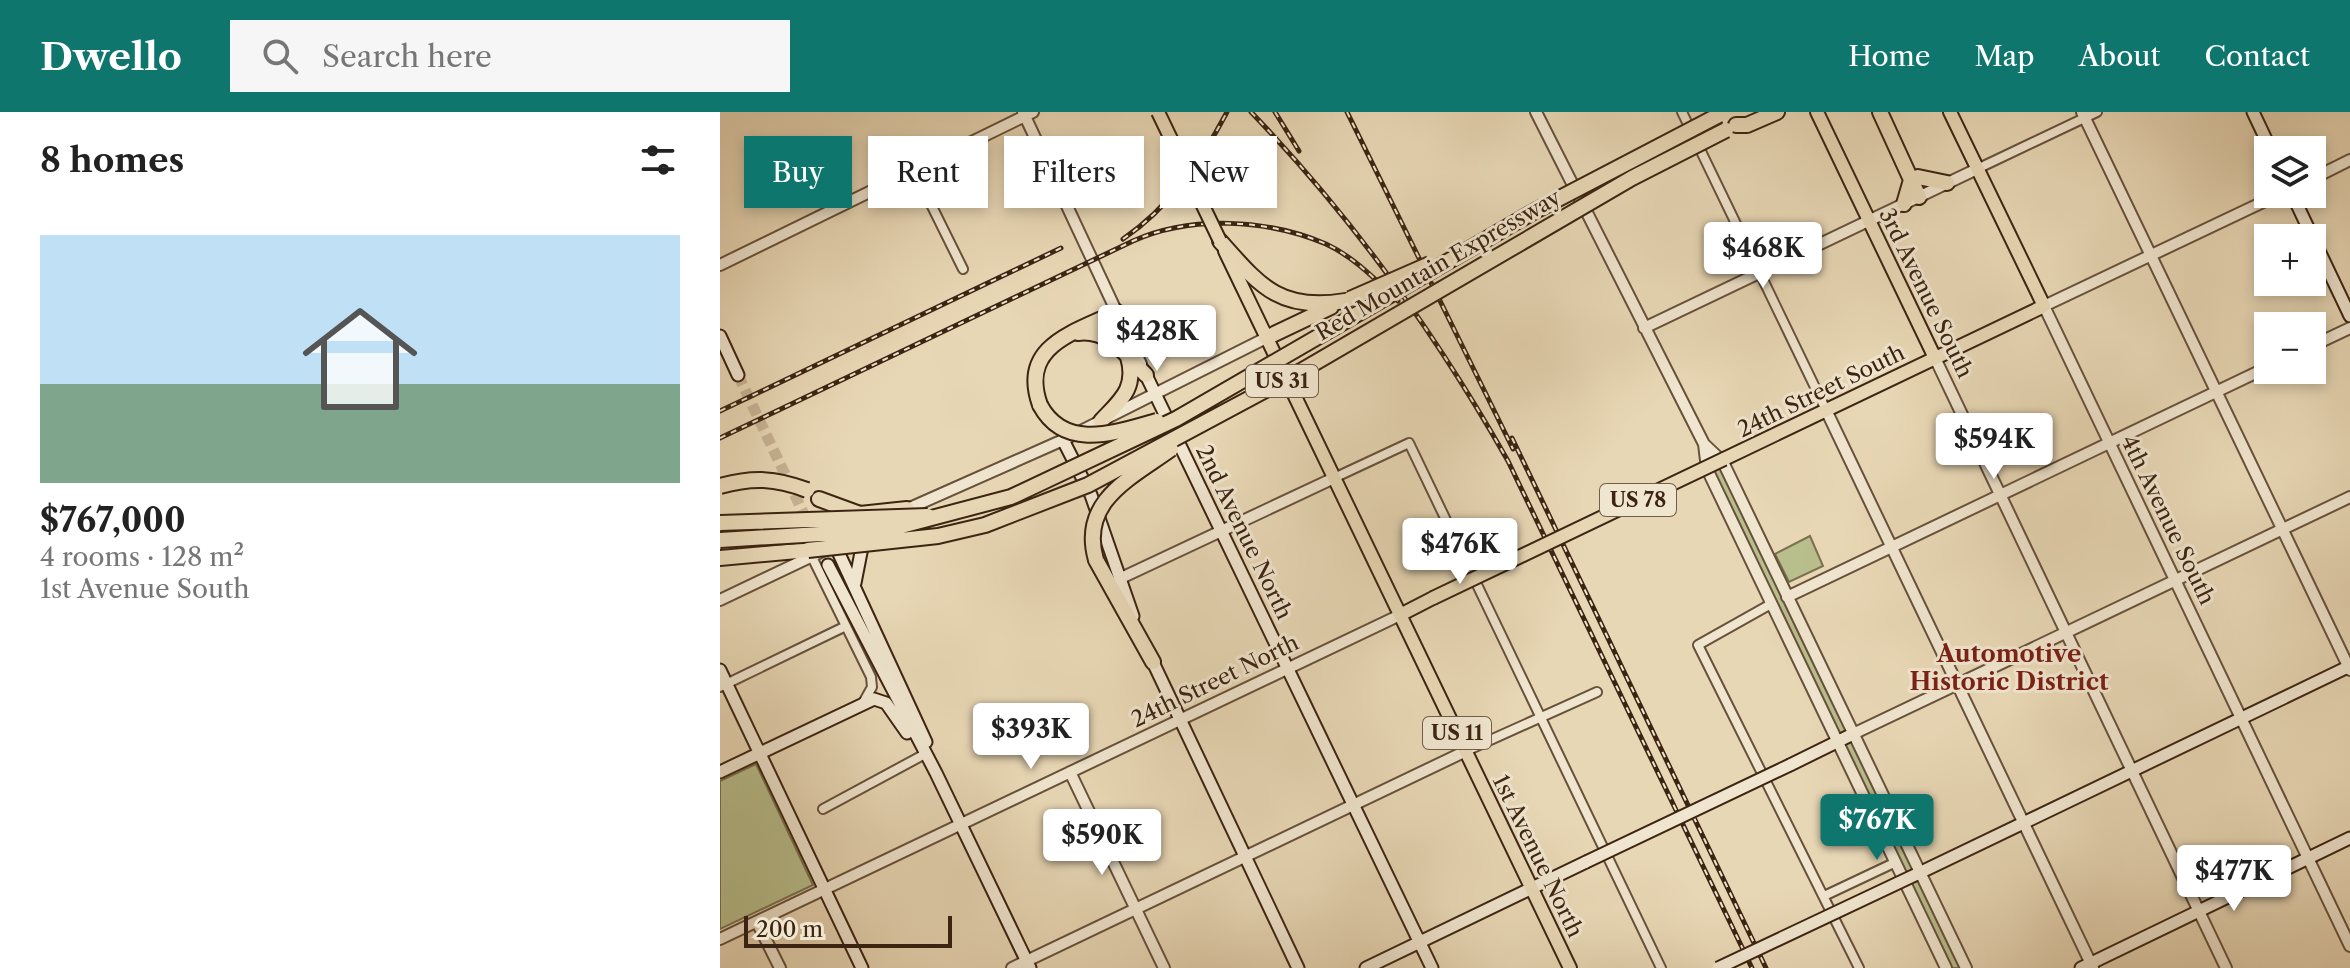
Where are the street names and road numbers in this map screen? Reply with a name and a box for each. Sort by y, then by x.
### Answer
street label: Red Mountain Expressway [1311,183,1566,346]
street label: 3rd Avenue South [1873,204,1979,382]
street label: 24th Street South [1733,339,1909,443]
road number: US 31 [1246,365,1318,397]
street label: 4th Avenue South [2115,431,2221,609]
street label: 2nd Avenue North [1190,440,1298,624]
road number: US 78 [1600,484,1676,516]
street label: 24th Street North [1127,629,1303,733]
road number: US 11 [1423,717,1491,749]
street label: 1st Avenue North [1487,770,1589,942]

